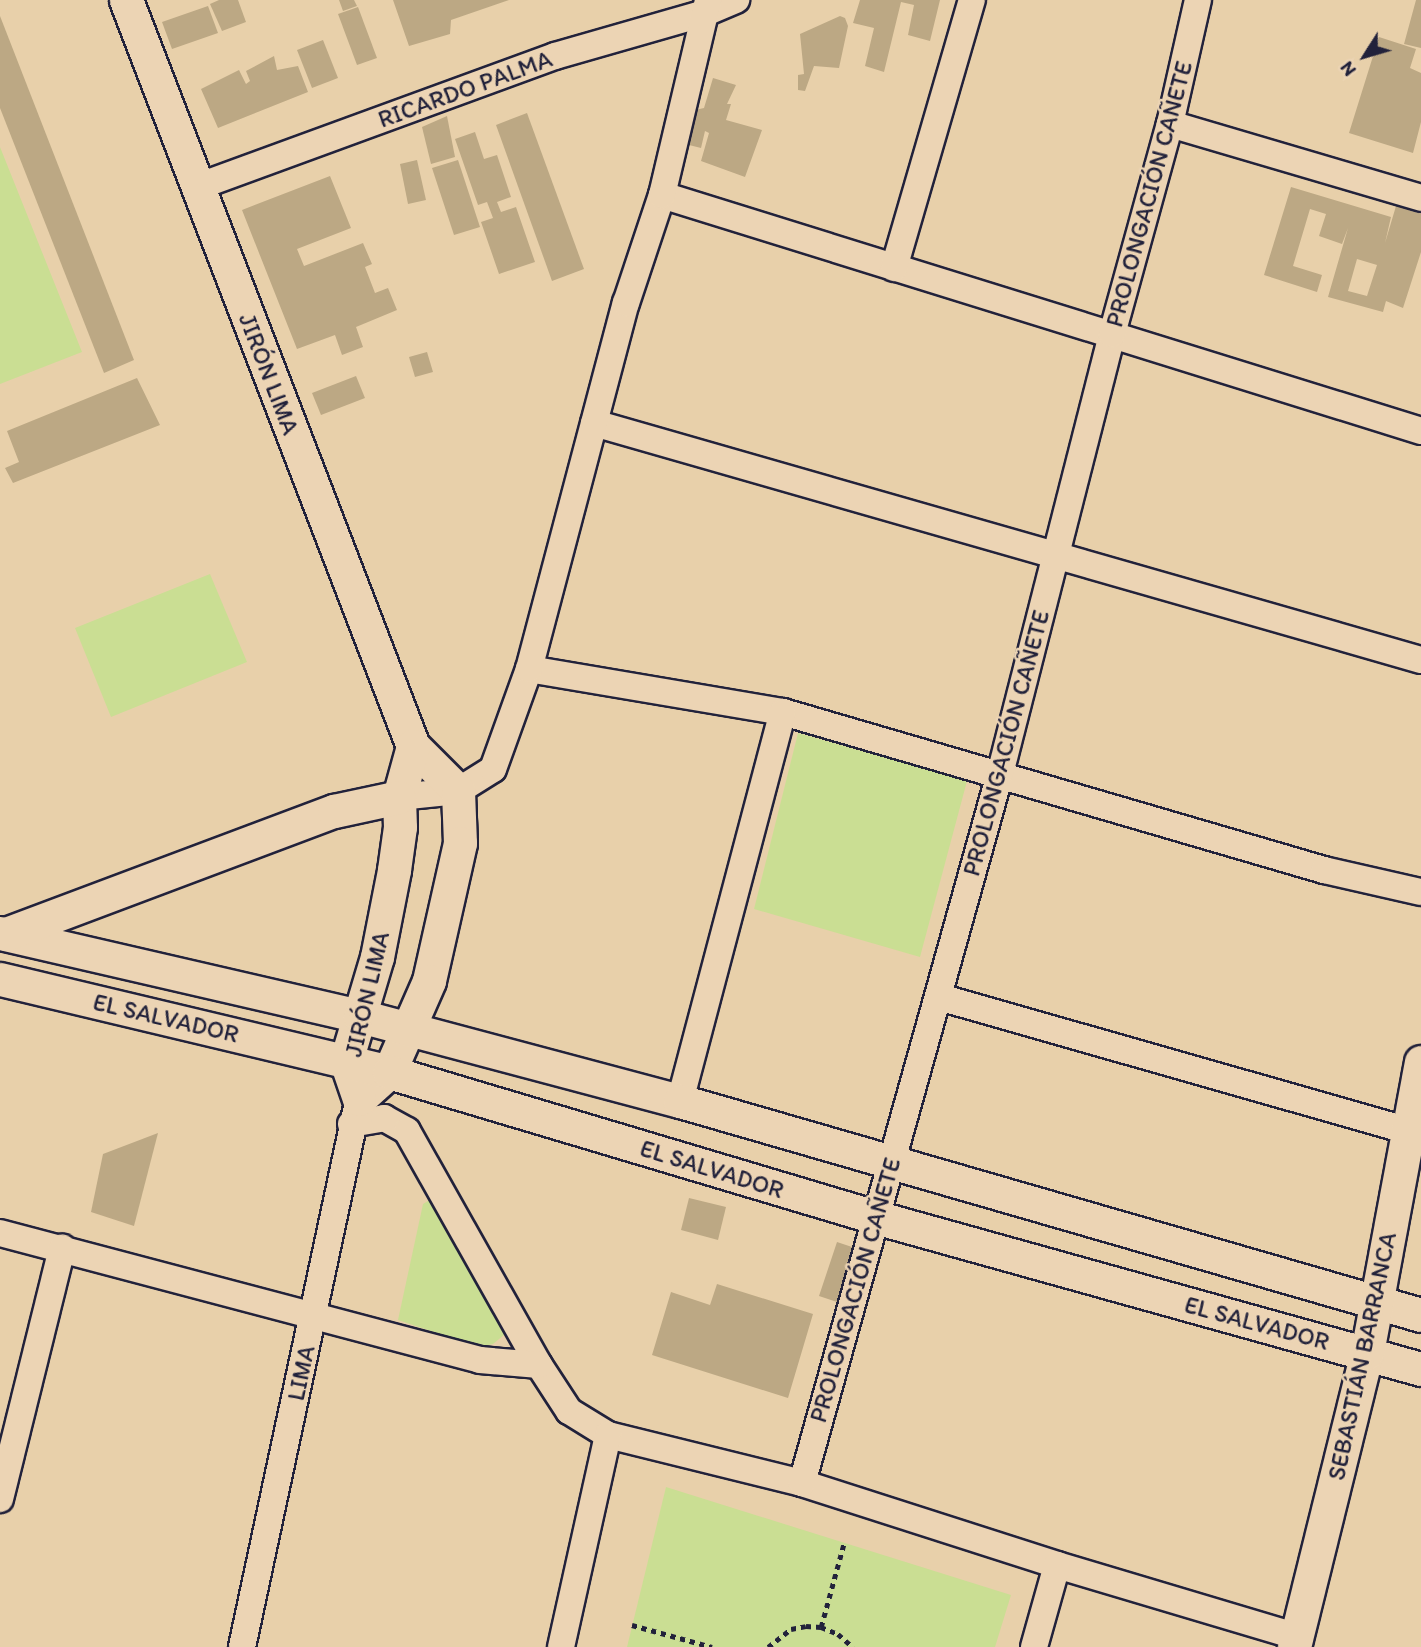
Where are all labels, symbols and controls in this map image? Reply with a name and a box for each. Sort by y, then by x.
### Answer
north arrow [1330,21,1400,91]
street label: RICARDO PALMA [374,44,556,134]
text: N [1335,57,1361,81]
street label: PROLONGACIÓN CAÑETE [1100,58,1198,330]
street label: JIRÓN LIMA [232,308,306,440]
street label: PROLONGACIÓN CAÑETE [957,607,1055,879]
street label: JIRÓN LIMA [338,927,396,1061]
street label: EL SALVADOR [90,987,242,1049]
street label: EL SALVADOR [636,1133,788,1205]
street label: PROLONGACIÓN CAÑETE [803,1154,907,1426]
street label: SEBASTIÁN BARRANCA [1322,1229,1402,1483]
street label: EL SALVADOR [1181,1290,1333,1356]
street label: LIMA [281,1343,321,1403]

